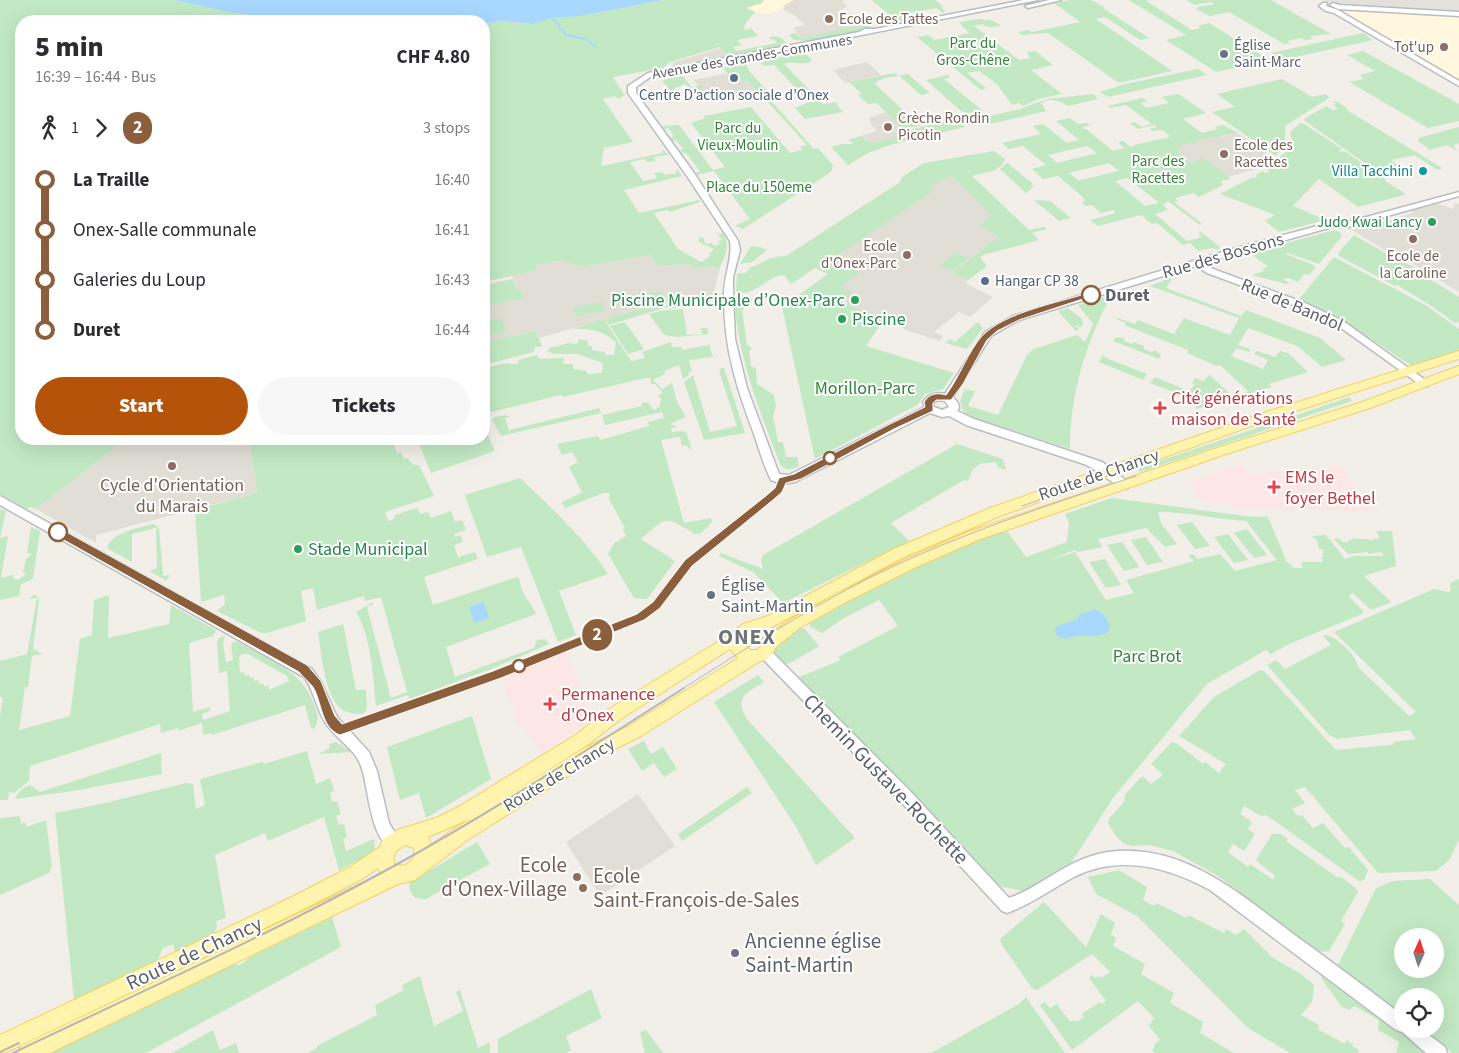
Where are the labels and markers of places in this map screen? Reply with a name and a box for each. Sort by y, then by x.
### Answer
place label: Ecole des Tattes [839,9,938,30]
marker: Ecole des Tattes [823,13,835,25]
place label: Église Saint-Marc [1234,35,1301,73]
place label: Tot'up [1394,37,1434,58]
marker: Tot'up [1438,41,1450,53]
marker: Église Saint-Marc [1218,48,1230,60]
marker: Centre D’action sociale d’Onex [728,72,740,84]
place label: Centre D’action sociale d’Onex [639,85,829,106]
place label: Crèche Rondin Picotin [898,108,989,146]
marker: Crèche Rondin Picotin [882,121,894,133]
place label: Ecole des Racettes [1234,135,1293,173]
marker: Ecole des Racettes [1218,148,1230,160]
place label: Villa Tacchini [1332,161,1413,182]
marker: Villa Tacchini [1417,165,1429,177]
place label: Judo Kwai Lancy [1317,212,1422,233]
marker: Judo Kwai Lancy [1426,216,1438,228]
marker: Ecole de la Caroline [1407,233,1419,245]
place label: Ecole d'Onex-Parc [821,236,897,274]
place label: Ecole de la Caroline [1380,246,1446,284]
marker: Ecole d'Onex-Parc [901,249,913,261]
place label: Hangar CP 38 [995,271,1079,292]
marker: Hangar CP 38 [979,275,991,287]
place label: Duret [1105,283,1150,308]
marker: Duret [1081,285,1101,305]
place label: Piscine Municipale d’Onex-Parc [611,288,845,313]
marker: Piscine Municipale d’Onex-Parc [849,294,861,306]
place label: Piscine [852,307,906,332]
marker: Piscine [836,313,848,325]
place label: Cité générations maison de Santé [1171,386,1296,432]
marker: Cité générations maison de Santé [1153,401,1167,415]
unlabelled marker [823,451,837,465]
marker: Cycle d'Orientation du Marais [166,460,178,472]
place label: EMS le foyer Bethel [1285,465,1376,511]
place label: Cycle d'Orientation du Marais [100,473,244,519]
marker: EMS le foyer Bethel [1267,480,1281,494]
unlabelled marker [48,522,68,542]
place label: Stade Municipal [308,537,428,562]
marker: Stade Municipal [292,543,304,555]
place label: Église Saint-Martin [721,573,814,619]
marker: Église Saint-Martin [705,589,717,601]
unlabelled marker [512,659,526,673]
place label: Permanence d'Onex [561,682,655,728]
marker: Permanence d'Onex [543,697,557,711]
place label: Ecole d'Onex-Village [441,850,567,904]
place label: Ecole Saint-François-de-Sales [593,861,800,915]
marker: Ecole d'Onex-Village [571,871,583,883]
marker: Ecole Saint-François-de-Sales [577,882,589,894]
place label: Ancienne église Saint-Martin [745,926,881,980]
marker: Ancienne église Saint-Martin [729,947,741,959]

